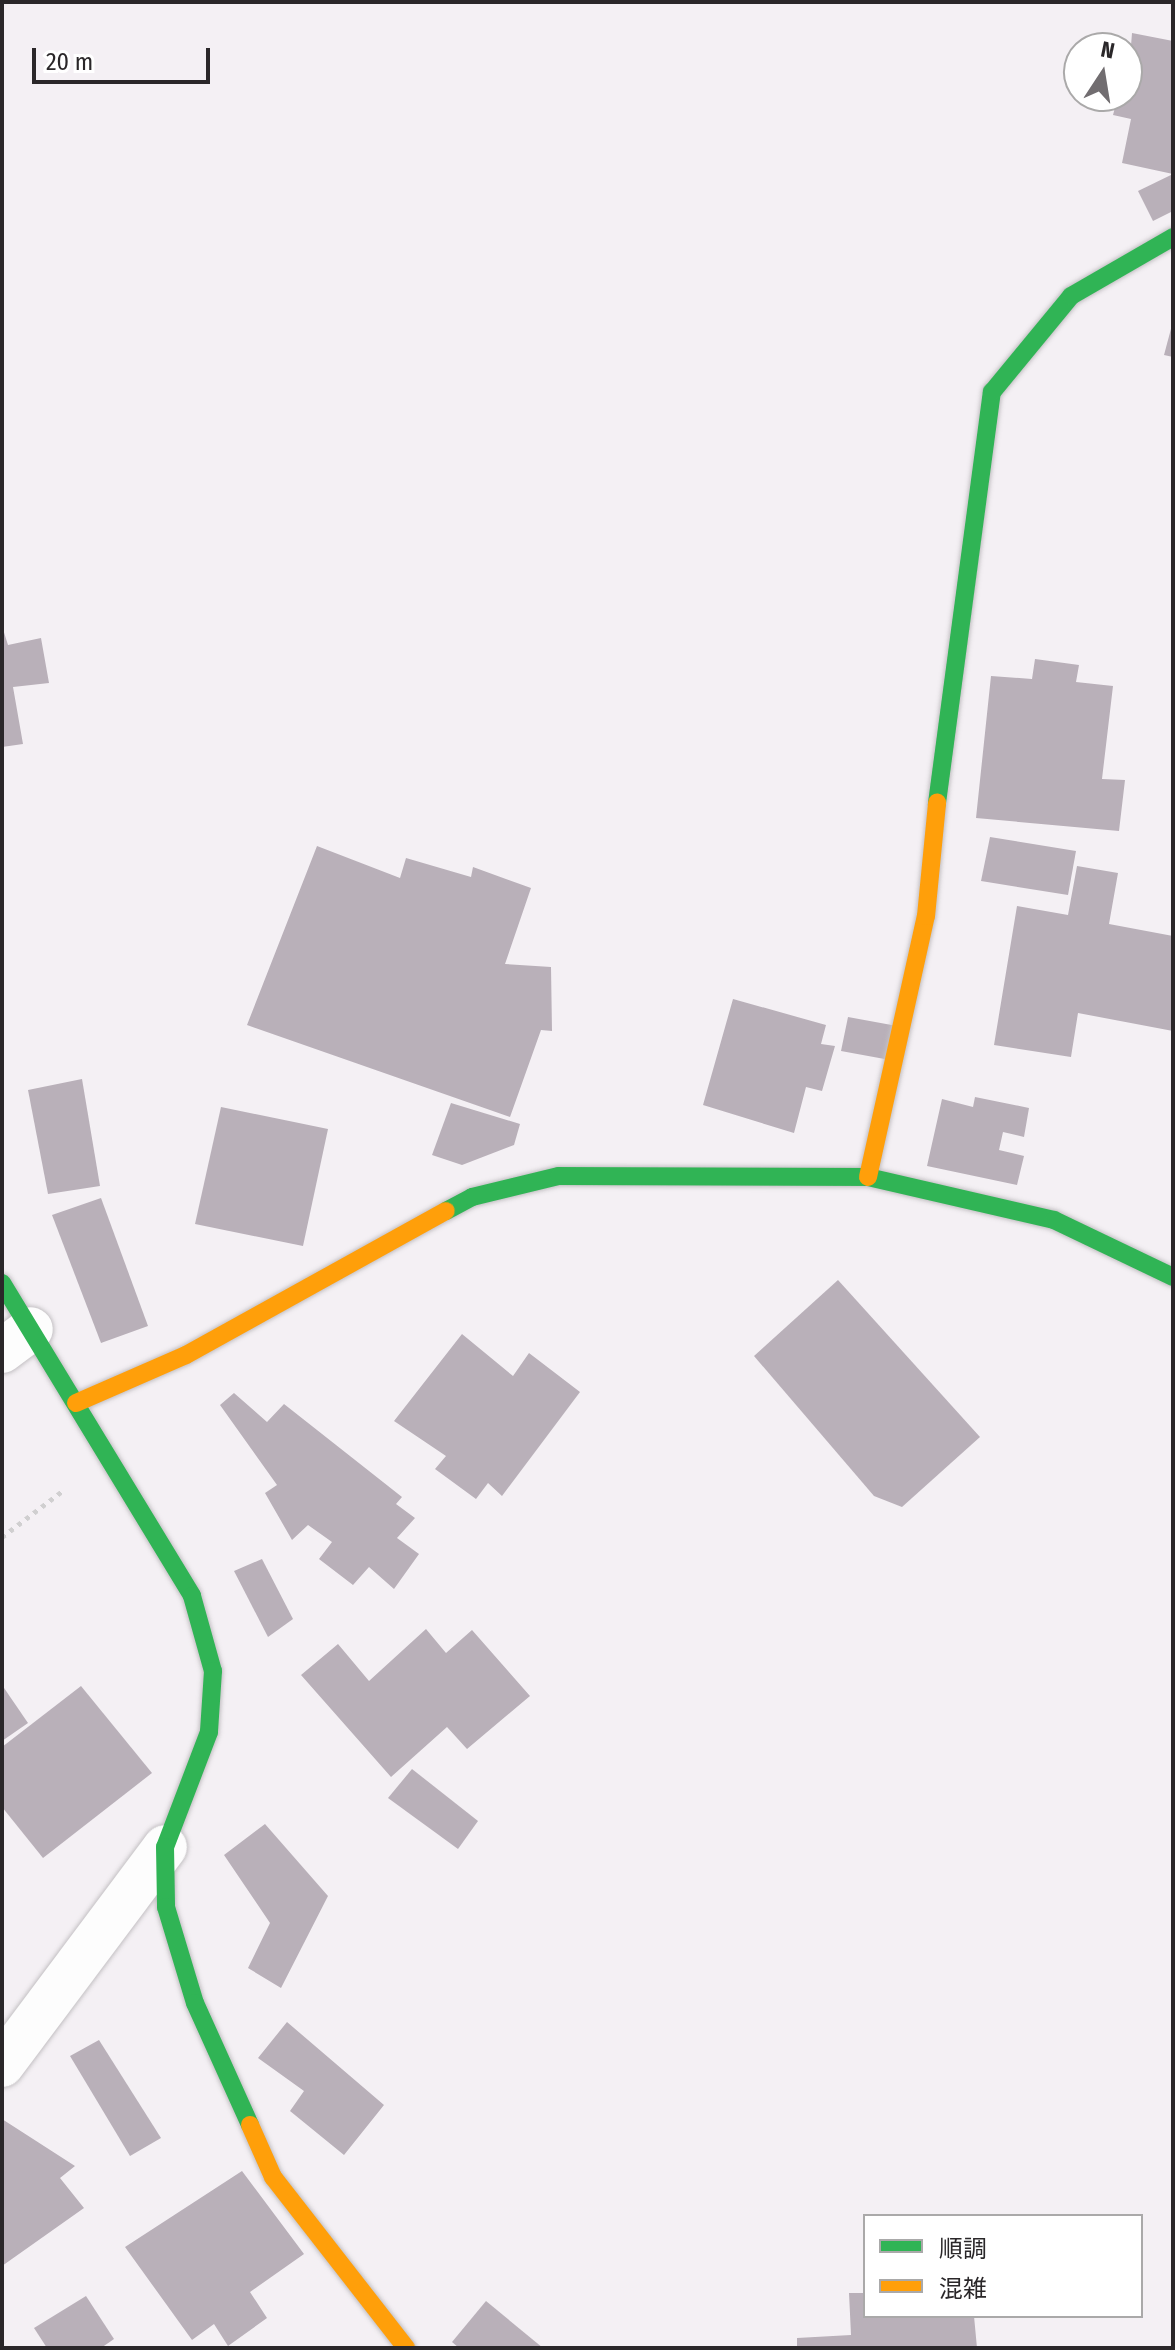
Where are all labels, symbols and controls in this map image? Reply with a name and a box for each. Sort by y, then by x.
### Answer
scale bar [36,32,214,82]
north arrow [1063,32,1143,112]
text: N [1098,35,1117,65]
text: 20 m [46,48,93,76]
legend [863,2214,1143,2318]
text: 順調 [939,2235,987,2263]
text: 混雑 [939,2275,987,2303]

